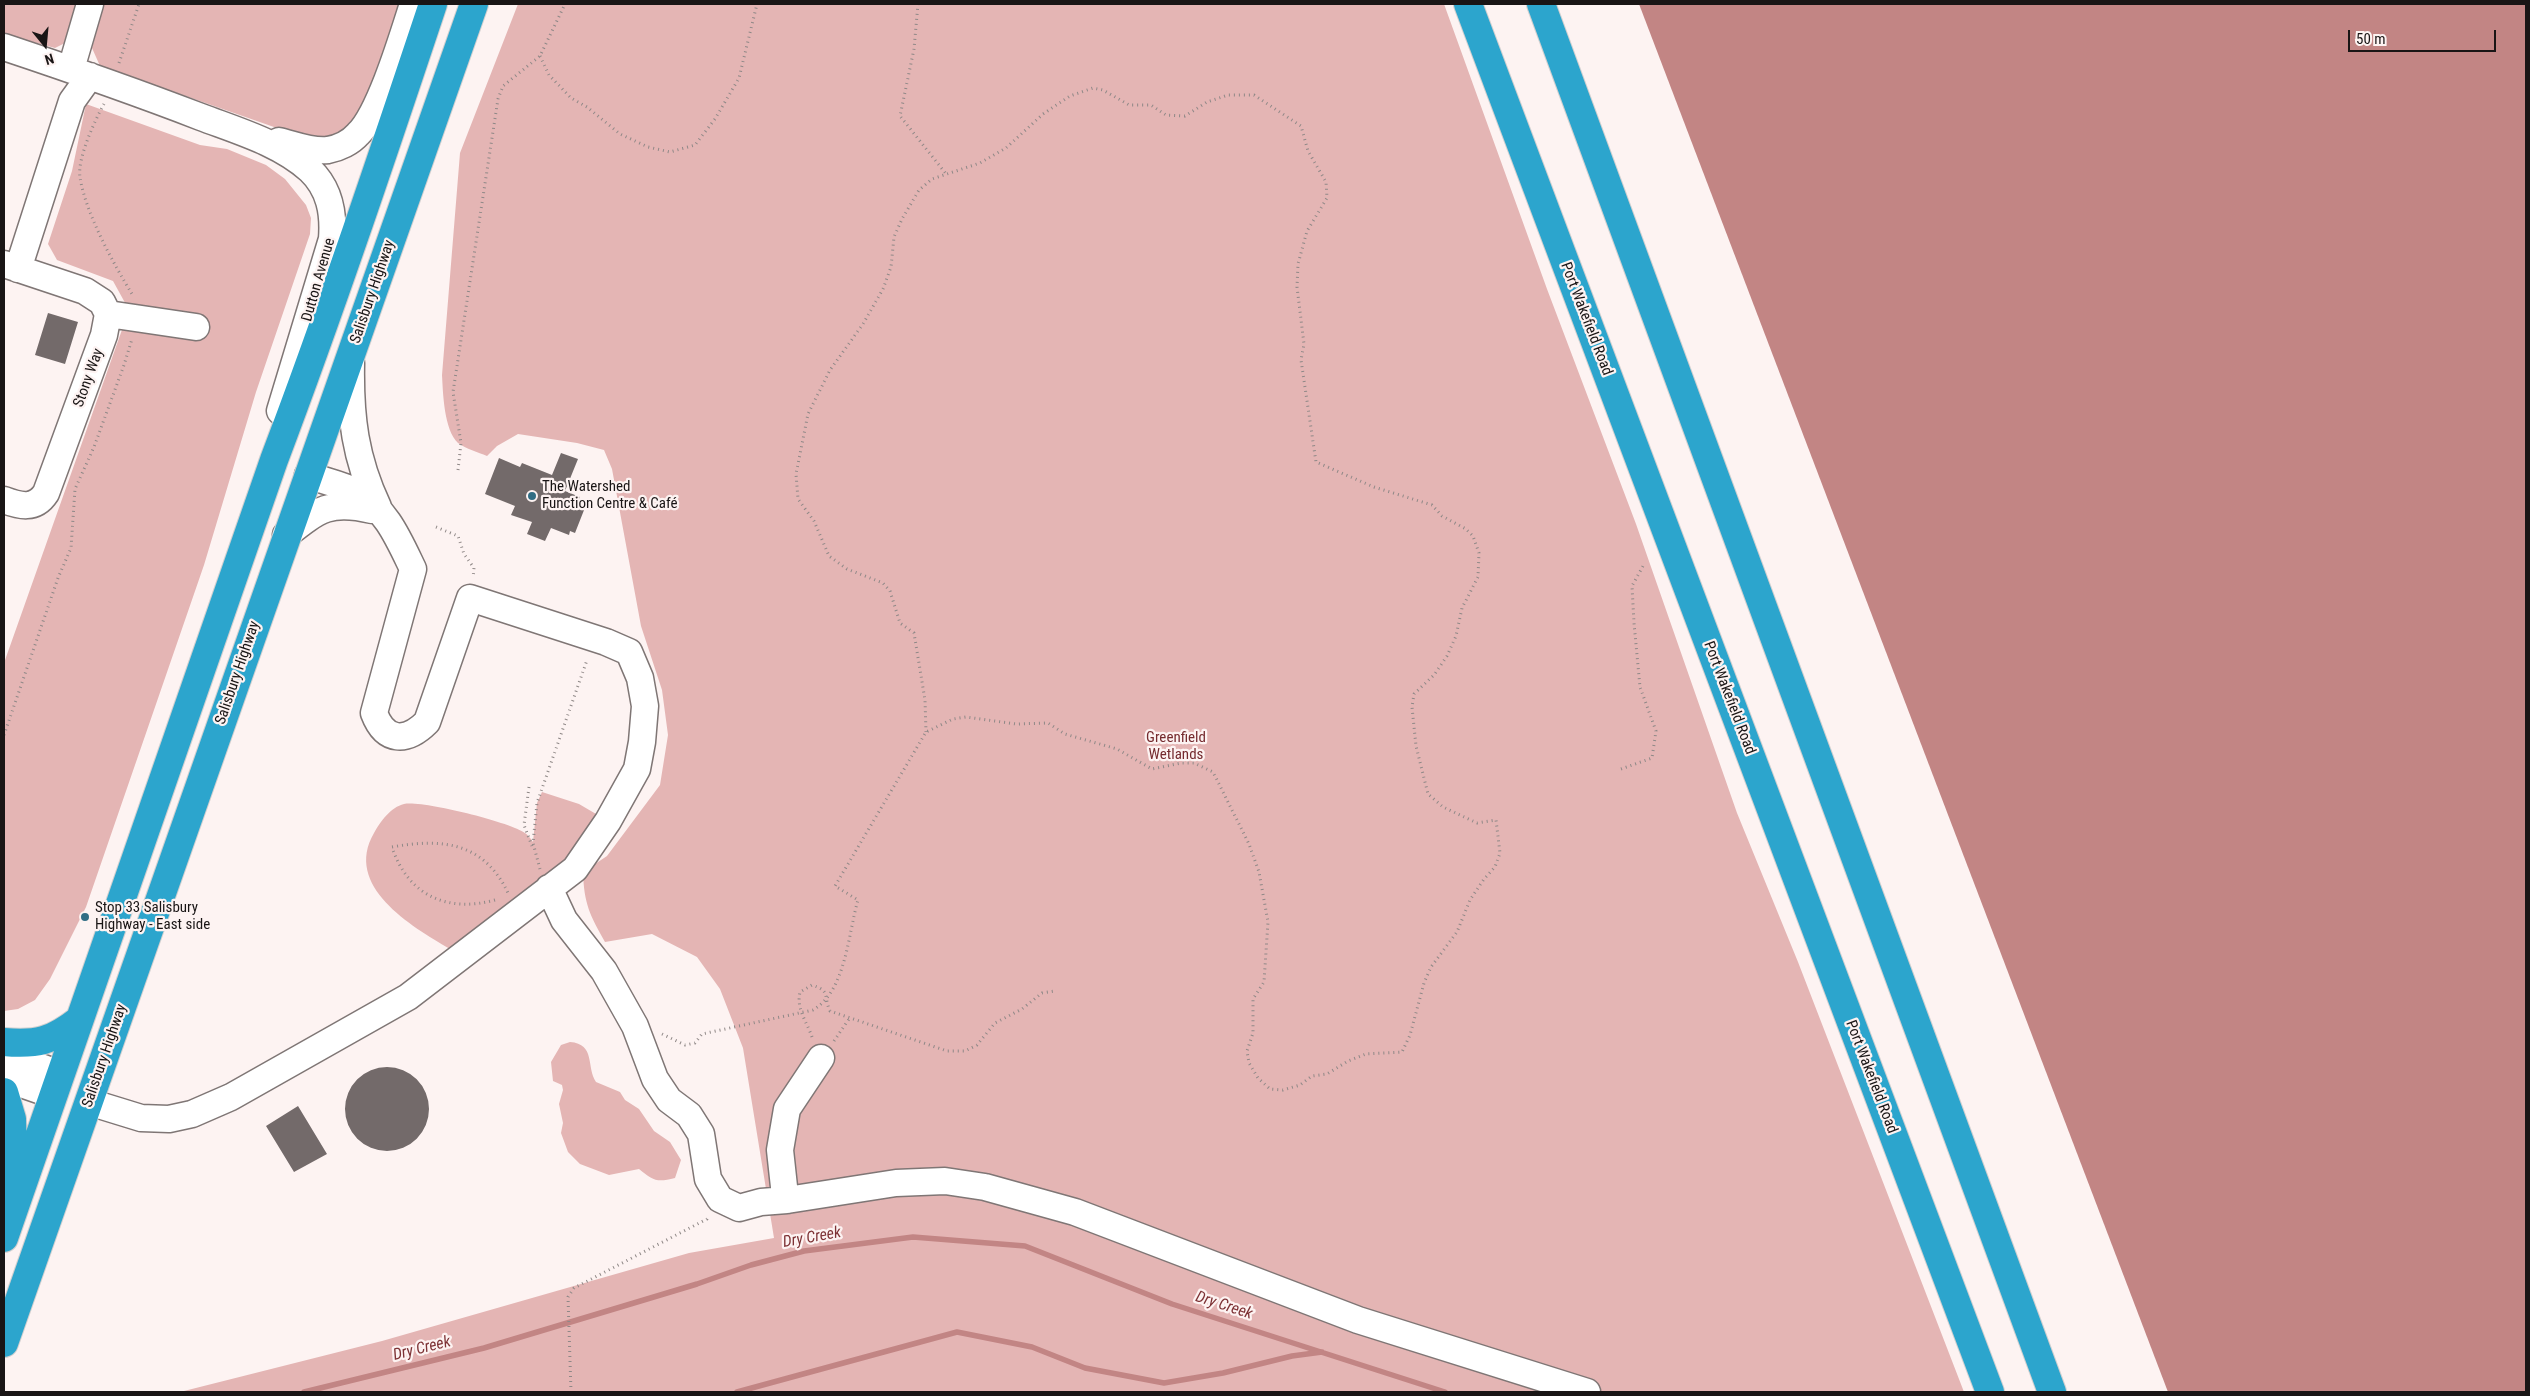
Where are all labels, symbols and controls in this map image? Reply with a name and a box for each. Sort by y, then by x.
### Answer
north arrow [20,20,70,70]
scale bar [2350,20,2498,52]
text: 50 m [2356,30,2386,48]
text: N [43,50,56,68]
street label: Dutton Avenue [299,236,339,324]
street label: Salisbury Highway [347,238,399,346]
street label: Port Wakefield Road [1556,260,1616,378]
street label: Stony Way [70,346,108,410]
place label: The Watershed Function Centre & Café [542,478,678,513]
marker: The Watershed Function Centre & Café [526,490,538,502]
street label: Salisbury Highway [212,619,264,727]
street label: Port Wakefield Road [1699,639,1759,757]
park label: Greenfield Wetlands [1146,729,1206,764]
place label: Stop 33 Salisbury Highway - East side [95,899,210,934]
marker: Stop 33 Salisbury Highway - East side [79,911,91,923]
street label: Salisbury Highway [79,1002,131,1110]
street label: Port Wakefield Road [1841,1018,1901,1136]
water label: Dry Creek [781,1223,843,1253]
water label: Dry Creek [1193,1288,1255,1324]
water label: Dry Creek [391,1333,453,1365]

